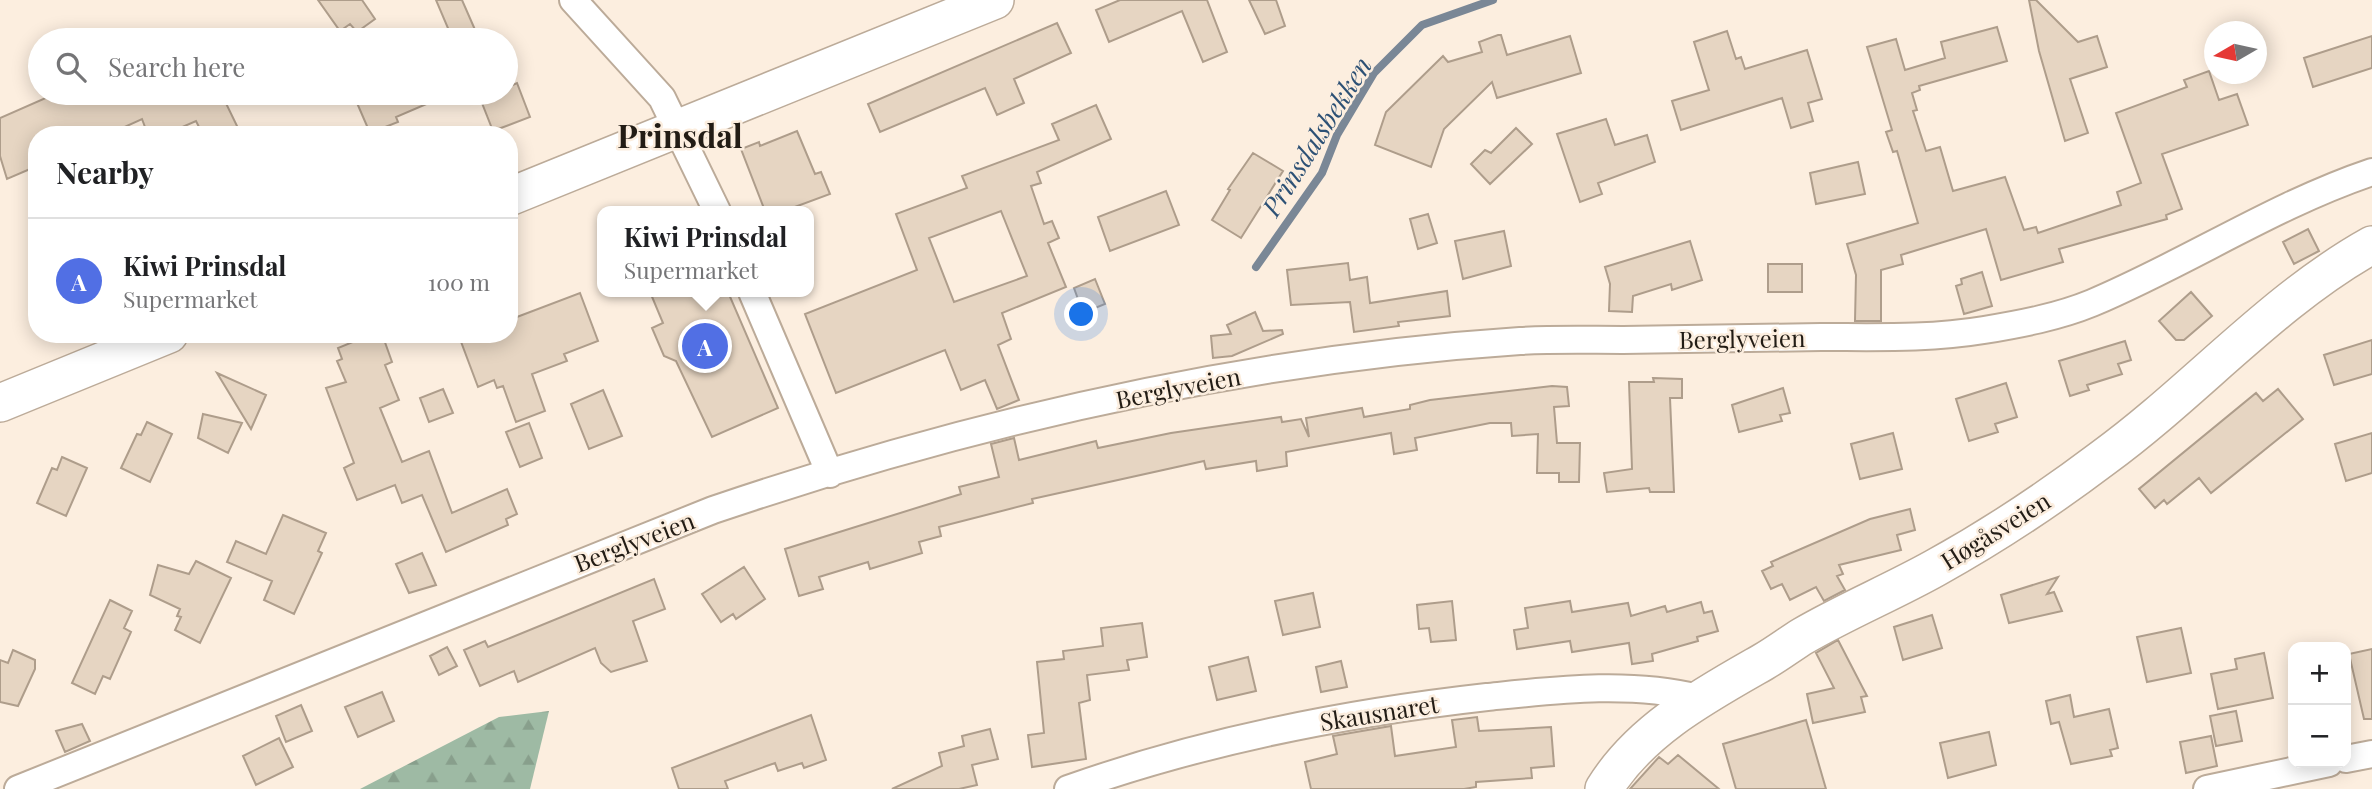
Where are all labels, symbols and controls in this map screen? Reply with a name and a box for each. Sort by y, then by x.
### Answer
north arrow [2204,21,2267,84]
search box [28,28,518,105]
icon: search [52,48,90,86]
text: Search here [108,49,245,84]
water label: Prinsdalsbekken [1253,50,1379,223]
district label: Prinsdal [617,113,743,156]
text: Nearby [56,152,154,192]
popup [597,206,814,297]
text: Kiwi Prinsdal [624,219,787,254]
text: Kiwi Prinsdal [123,248,286,283]
text: Supermarket [624,254,758,285]
text: A [71,266,87,297]
text: 100 m [428,266,490,297]
text: Supermarket [123,283,257,314]
your location [1064,297,1098,331]
pin: A [682,320,728,372]
street label: Berglyveien [1678,321,1806,355]
street label: Berglyveien [1113,359,1243,415]
street label: Høgåsveien [1934,484,2056,576]
street label: Berglyveien [569,503,699,579]
map controls [2288,642,2351,768]
button: + [2288,642,2351,705]
street label: Skausnaret [1317,687,1441,737]
button: − [2288,705,2351,768]

